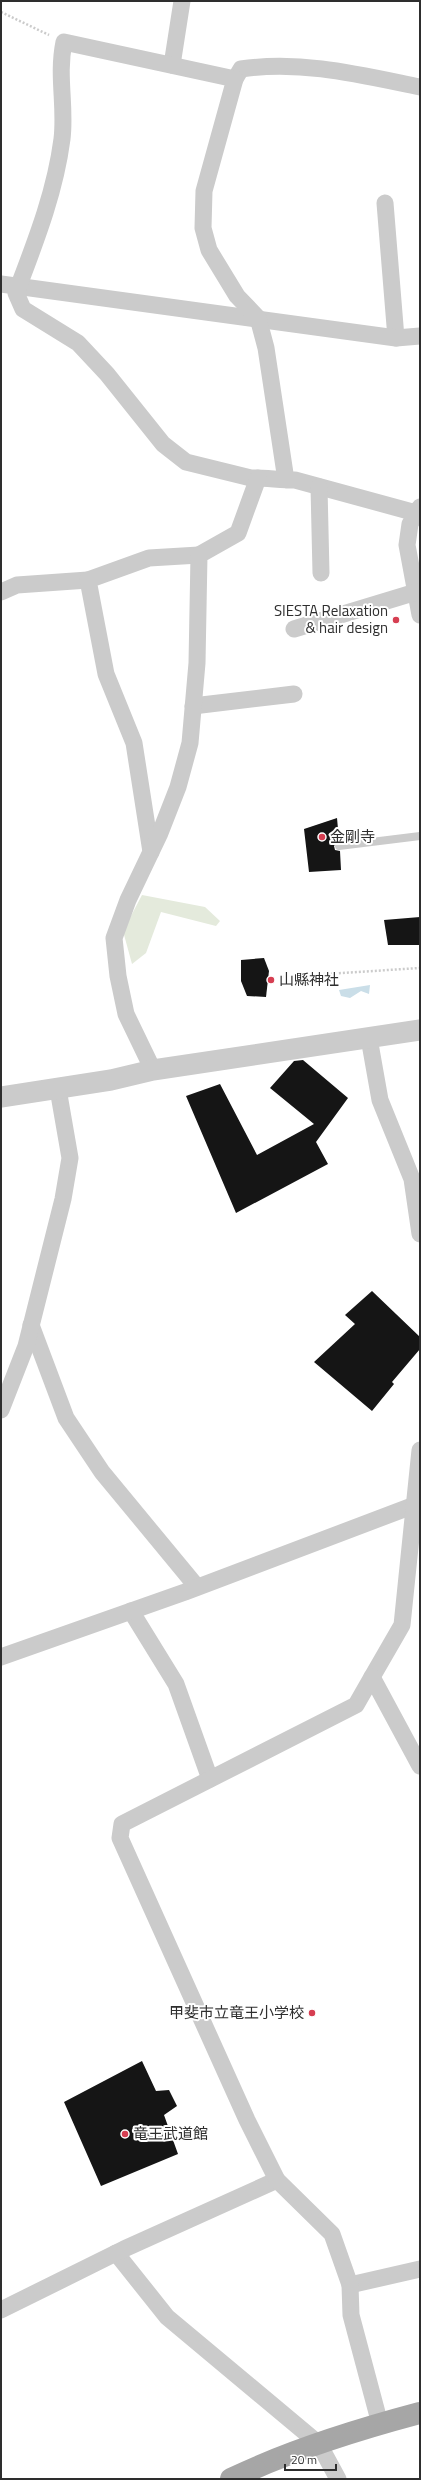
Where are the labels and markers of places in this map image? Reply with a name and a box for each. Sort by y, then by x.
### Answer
place label: SIESTA Relaxation & hair design [274,599,388,639]
marker: SIESTA Relaxation & hair design [391,615,401,625]
place label: 金剛寺 [330,825,375,848]
marker: 金剛寺 [317,832,327,842]
place label: 山縣神社 [279,968,339,991]
marker: 山縣神社 [266,975,276,985]
place label: 甲斐市立竜王小学校 [169,2001,304,2024]
marker: 甲斐市立竜王小学校 [307,2008,317,2018]
place label: 竜王武道館 [133,2122,208,2145]
marker: 竜王武道館 [120,2129,130,2139]

